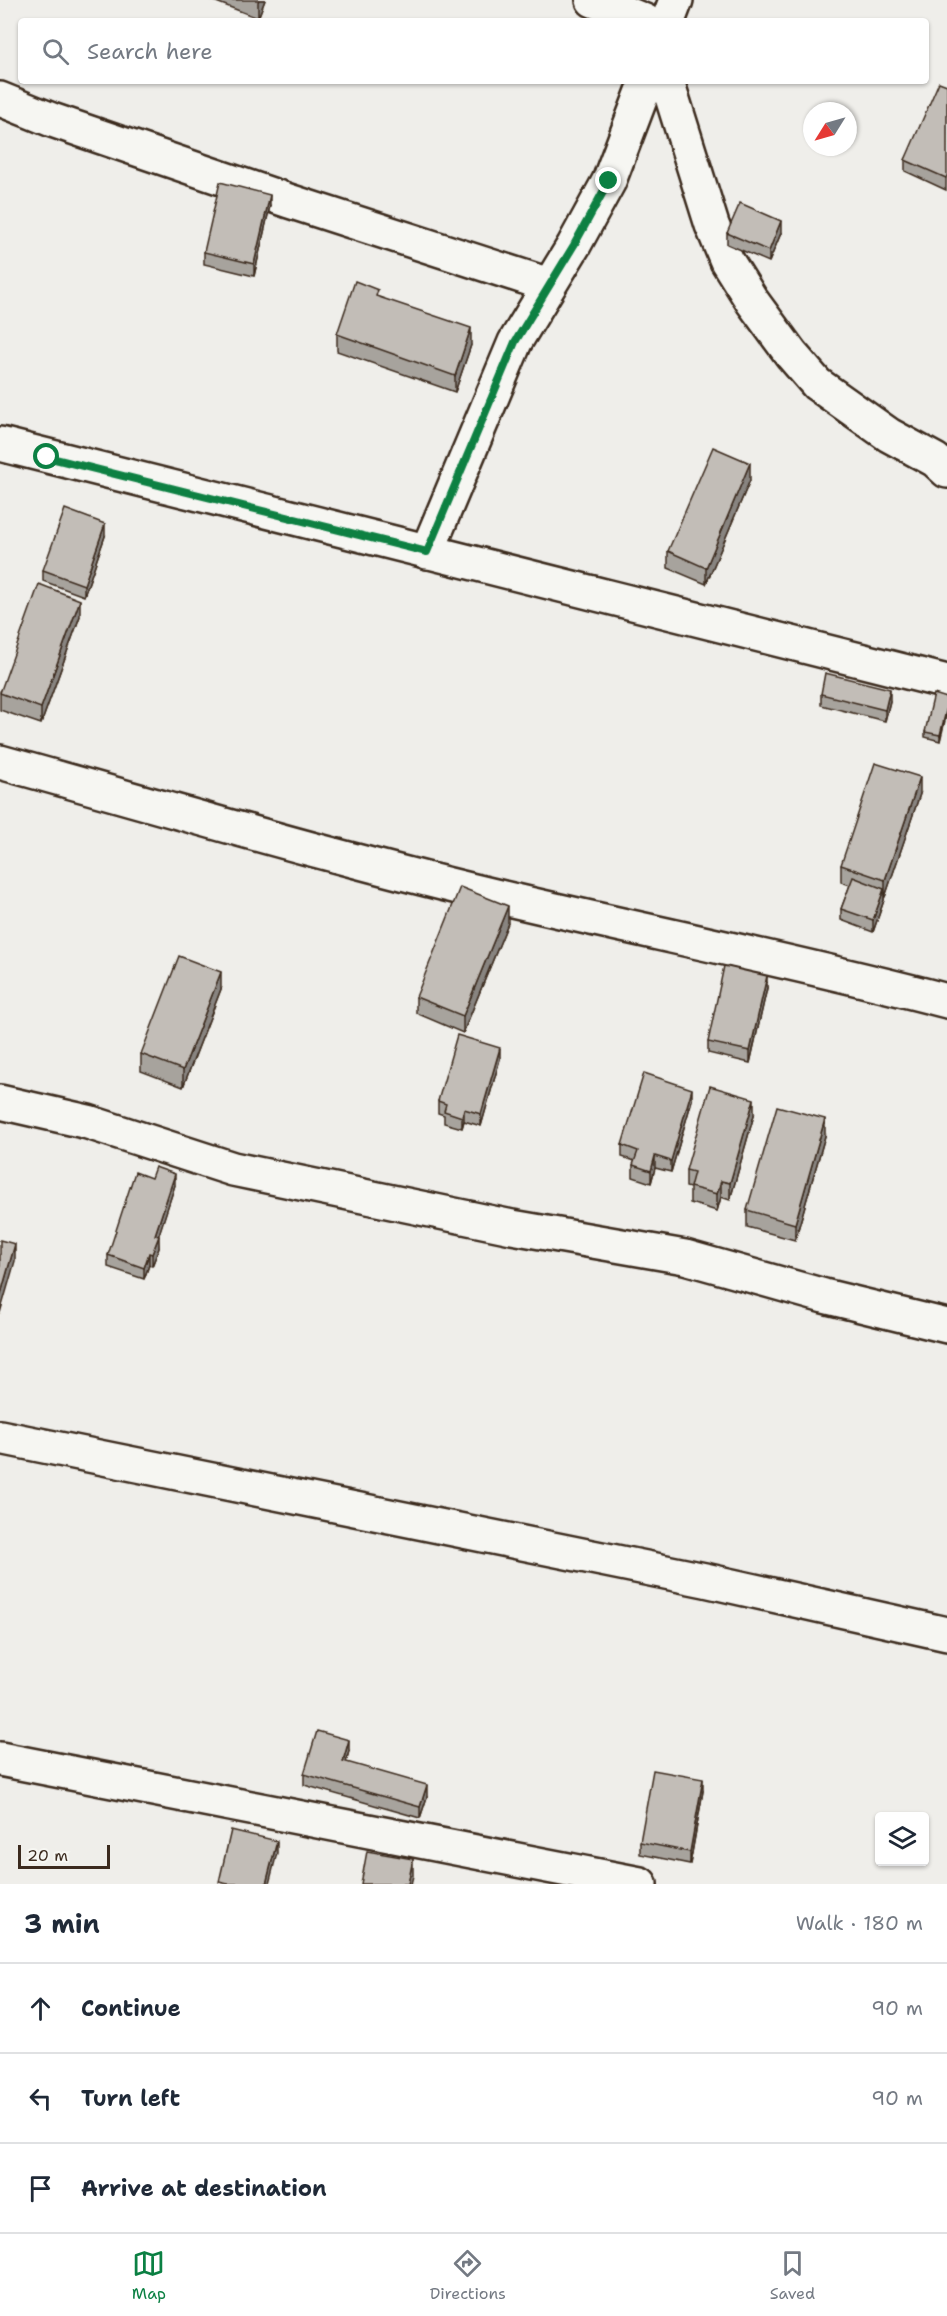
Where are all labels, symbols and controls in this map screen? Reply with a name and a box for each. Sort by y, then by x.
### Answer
search box [18,18,929,84]
icon: search [39,35,72,68]
text: Search here [87,37,213,66]
north arrow [803,102,857,156]
route end [595,167,621,193]
route start [33,443,59,469]
map controls [875,1812,929,1866]
button: layers [875,1812,929,1866]
scale bar [18,1842,110,1870]
text: 20 m [27,1845,68,1866]
text: 3 min [24,1906,100,1941]
text: Walk · 180 m [796,1910,923,1936]
icon: ahead [24,1992,57,2025]
text: Continue [81,1994,181,2023]
text: 90 m [871,1995,923,2021]
icon: left [24,2082,57,2115]
text: Turn left [81,2084,180,2113]
text: 90 m [871,2085,923,2111]
icon: arrive [24,2172,57,2205]
text: Arrive at destination [81,2174,327,2203]
tab: Map [132,2247,166,2304]
tab: Directions [430,2247,506,2304]
tab: Saved [770,2247,815,2304]

